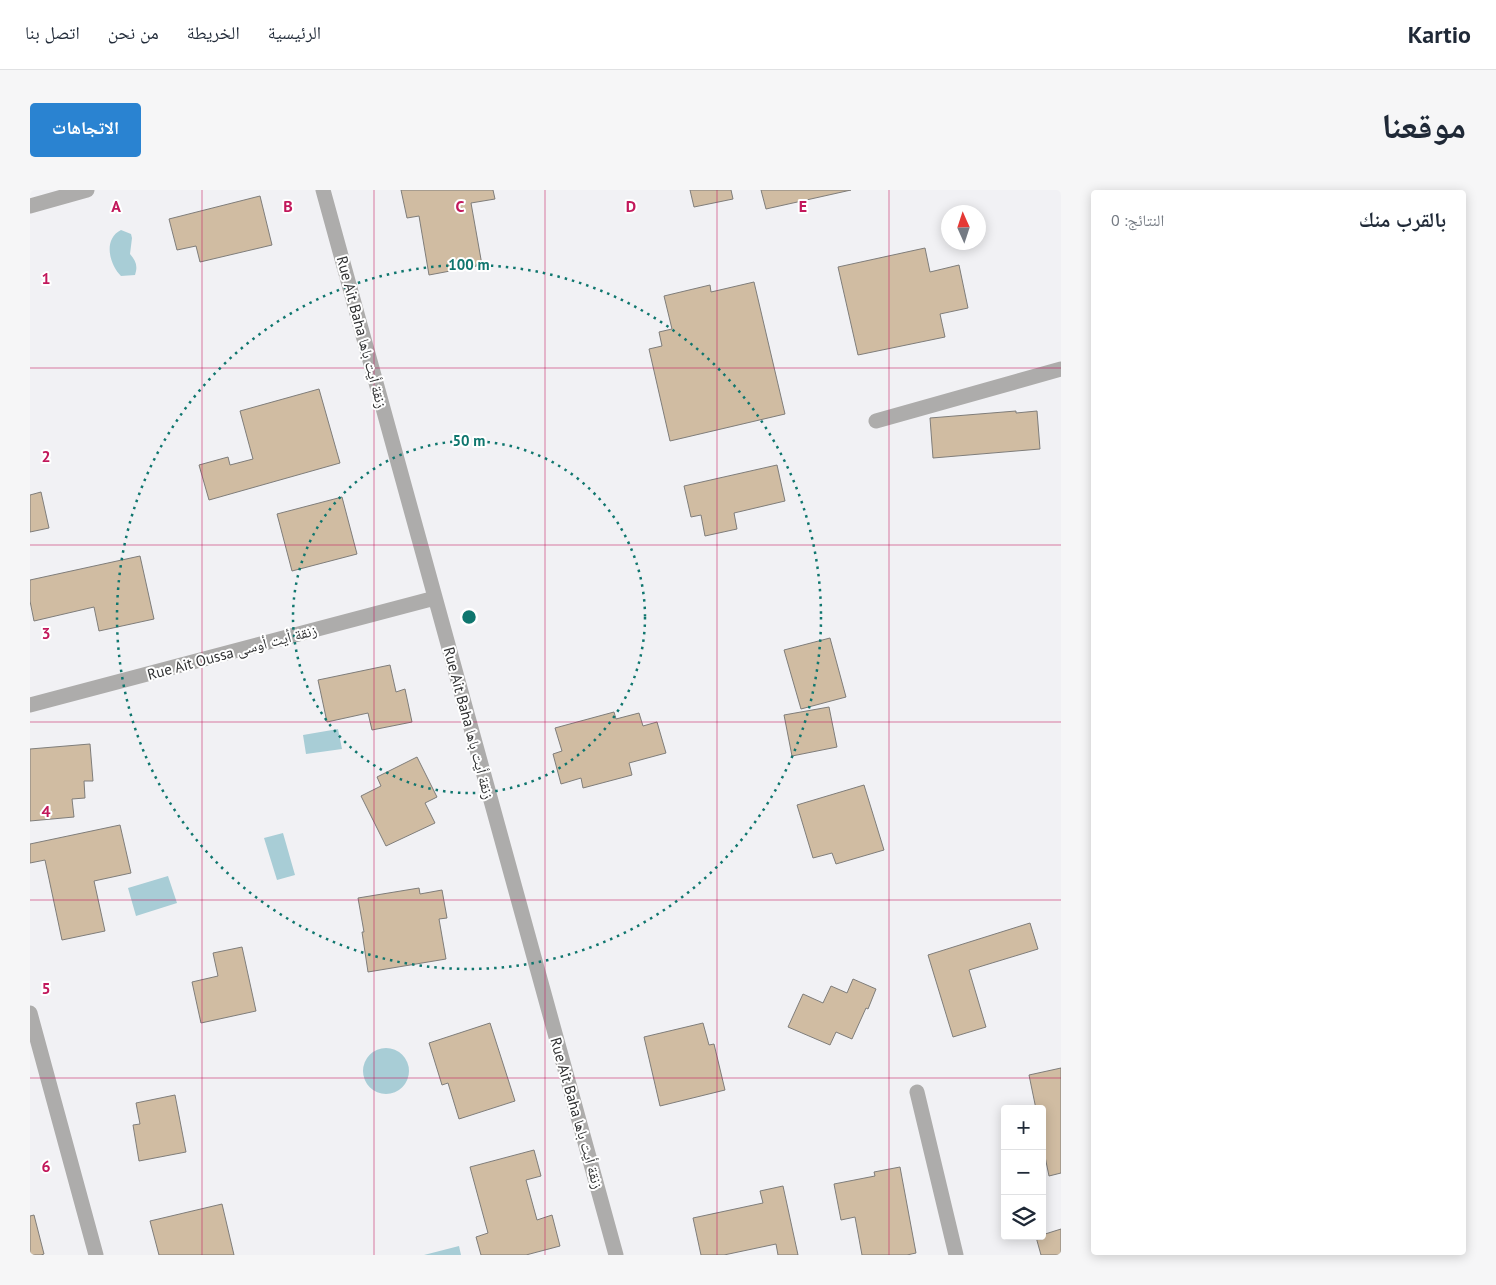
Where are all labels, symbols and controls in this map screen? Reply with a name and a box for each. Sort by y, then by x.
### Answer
text: Kartio [1408,19,1471,50]
text: اتصل بنا [25,21,80,44]
text: من نحن [108,21,159,44]
text: الخريطة [187,21,240,44]
text: الرئيسية [268,21,321,44]
text: موقعنا [1381,102,1466,148]
button: الاتجاهات [30,103,141,157]
text: A [111,196,121,216]
text: B [283,196,293,216]
text: C [456,196,465,216]
text: D [626,196,636,216]
text: E [799,196,807,216]
north arrow [941,205,986,250]
text: بالقرب منك [1359,206,1446,233]
text: النتائج: 0 [1111,210,1164,230]
street label: Rue Ait Baha زنقة أيت باها [333,254,391,410]
text: 100 m [448,255,490,274]
text: 1 [41,268,51,288]
text: 50 m [453,431,485,450]
text: 2 [41,446,51,466]
centre of rings [460,608,478,626]
street label: Rue Ait Oussa زنقة أيت أوسى [145,620,319,685]
text: 3 [41,623,51,643]
street label: Rue Ait Baha زنقة أيت باها [440,645,498,801]
text: 4 [41,801,51,821]
text: 5 [41,978,51,998]
street label: Rue Ait Baha زنقة أيت باها [546,1035,608,1191]
map controls [1001,1105,1046,1240]
button: + [1001,1105,1046,1150]
button: − [1001,1150,1046,1195]
text: 6 [41,1156,51,1176]
button: layers [1001,1195,1046,1240]

